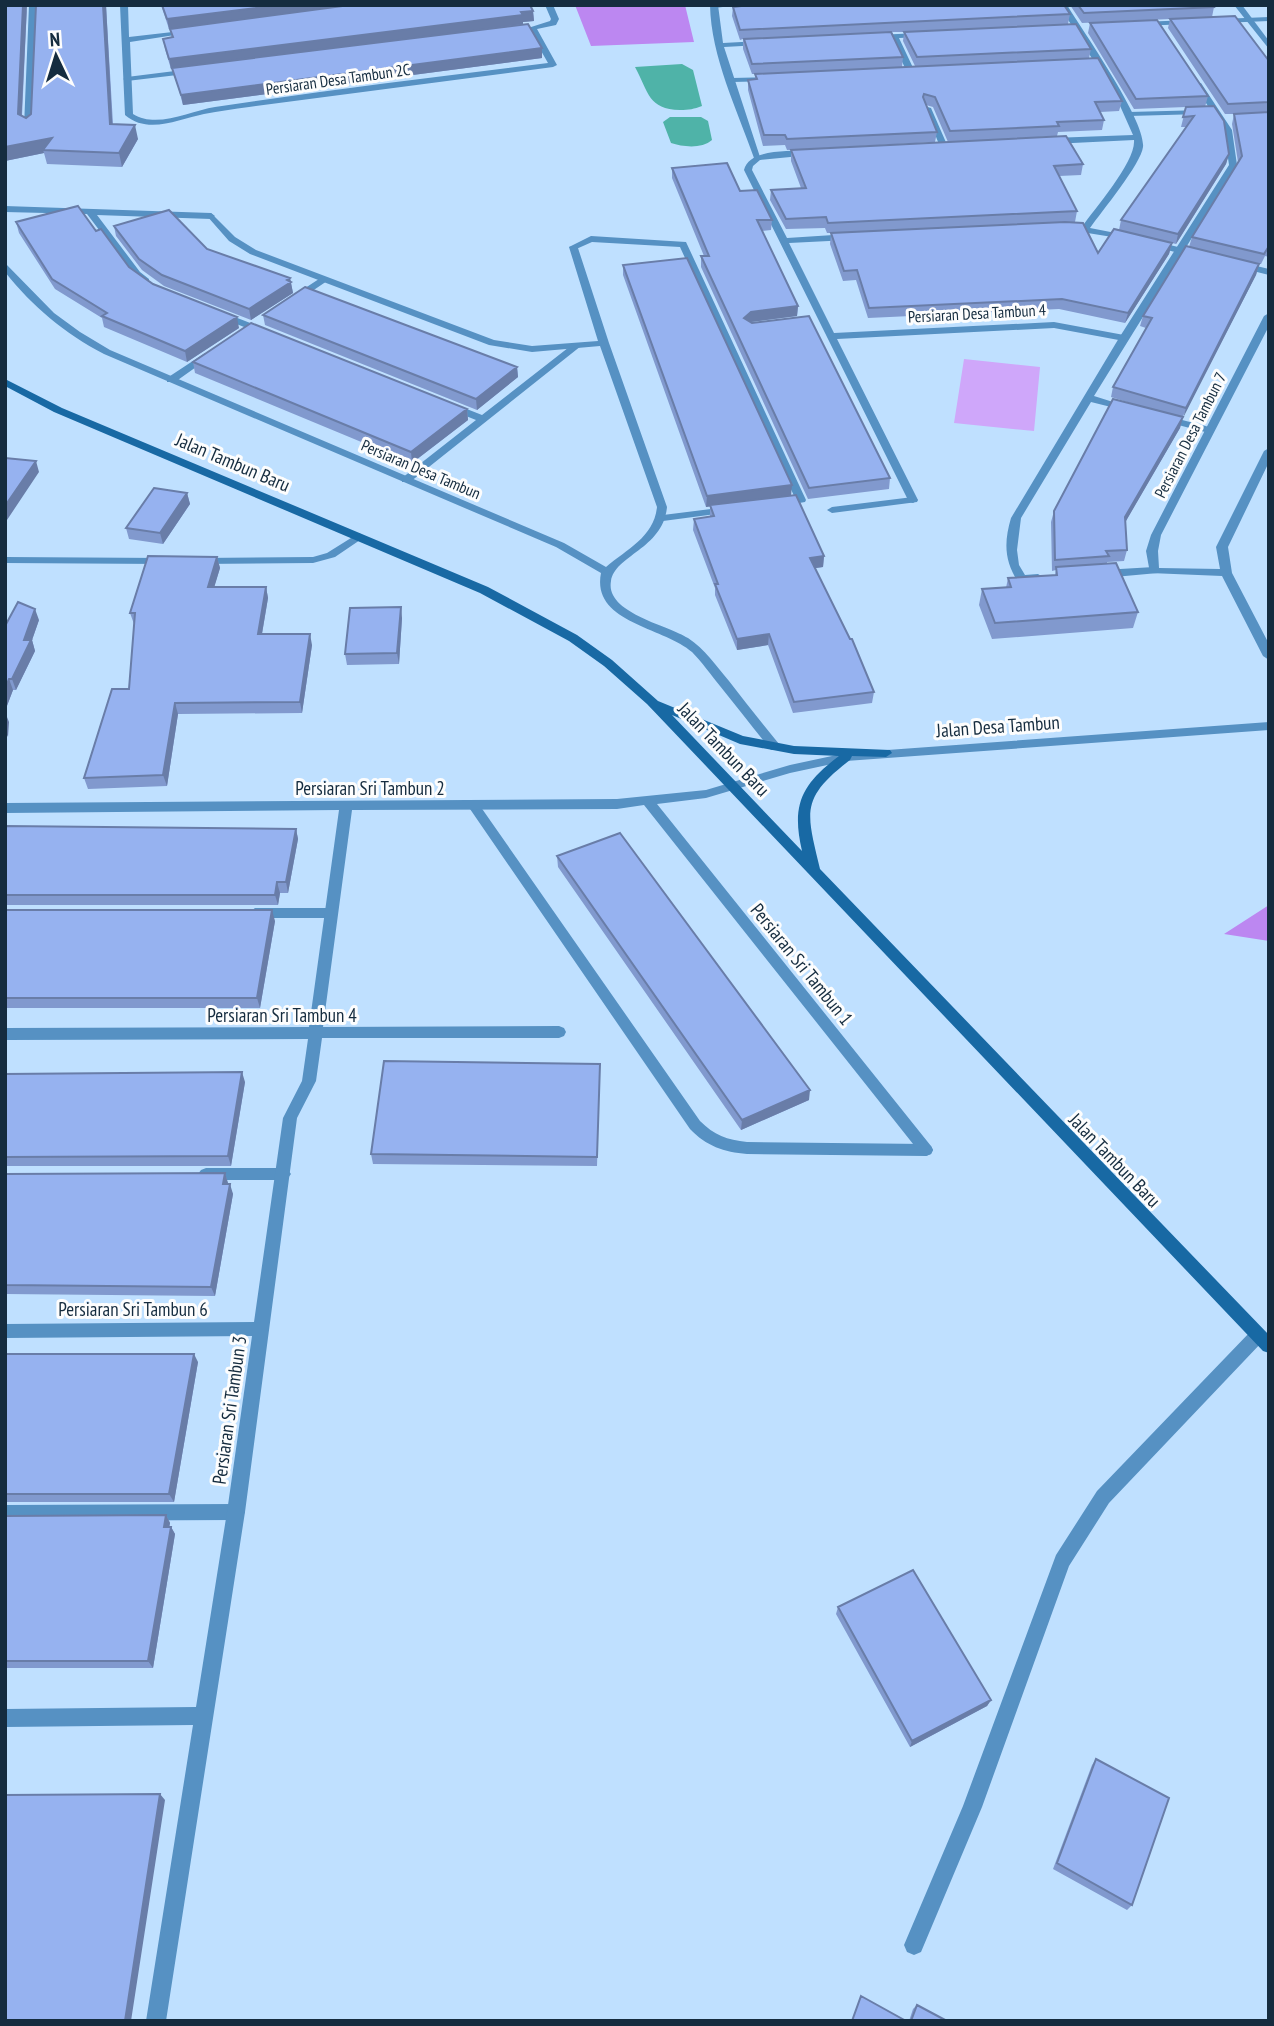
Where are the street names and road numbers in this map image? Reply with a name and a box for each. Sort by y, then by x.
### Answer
street label: Persiaran Desa Tambun 2C [265,59,411,99]
street label: Persiaran Desa Tambun 4 [908,299,1046,327]
street label: Persiaran Desa Tambun 7 [1150,369,1230,501]
street label: Jalan Tambun Baru [171,427,294,497]
street label: Persiaran Desa Tambun [358,435,484,503]
street label: Jalan Tambun Baru [672,696,775,801]
street label: Jalan Desa Tambun [934,710,1061,742]
street label: Persiaran Sri Tambun 2 [295,776,445,800]
street label: Persiaran Sri Tambun 1 [746,898,858,1030]
street label: Persiaran Sri Tambun 4 [207,1003,357,1027]
street label: Jalan Tambun Baru [1063,1107,1166,1212]
street label: Persiaran Sri Tambun 6 [58,1297,208,1321]
street label: Persiaran Sri Tambun 3 [207,1334,251,1486]

